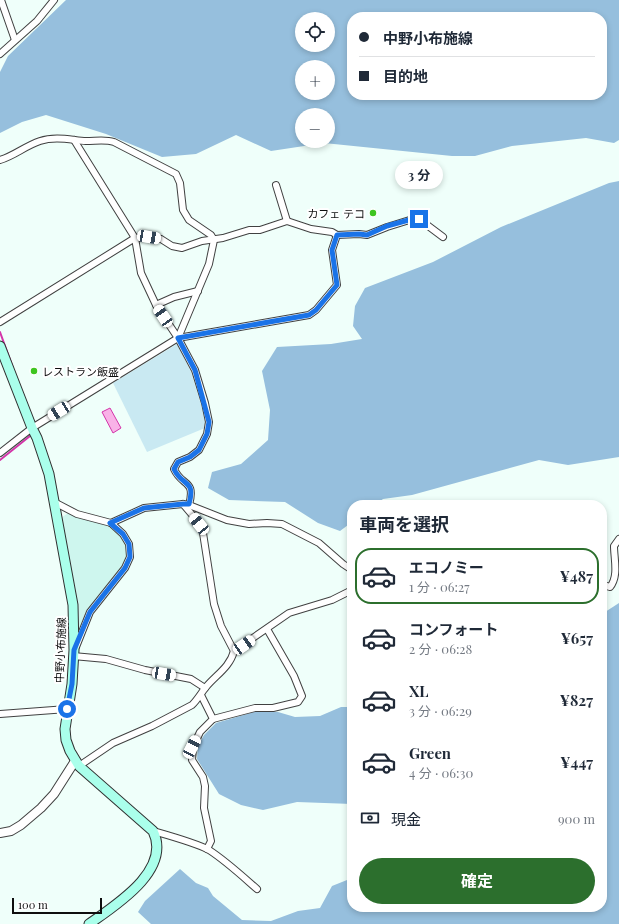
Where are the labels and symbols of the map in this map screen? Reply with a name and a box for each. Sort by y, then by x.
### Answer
callout: 3 分 [395,161,443,189]
place label: カフェ テコ [307,206,365,221]
marker: カフェ テコ [368,208,378,218]
route end [410,210,428,228]
car [136,229,162,245]
car [151,303,175,329]
place label: レストラン飯盛 [42,364,119,379]
marker: レストラン飯盛 [29,366,39,376]
car [46,400,72,422]
car [187,511,211,537]
street label: 中野小布施線 [51,617,69,683]
car [231,633,257,657]
car [151,666,177,682]
route start [58,700,76,718]
car [181,734,203,760]
scale bar [12,896,102,915]

